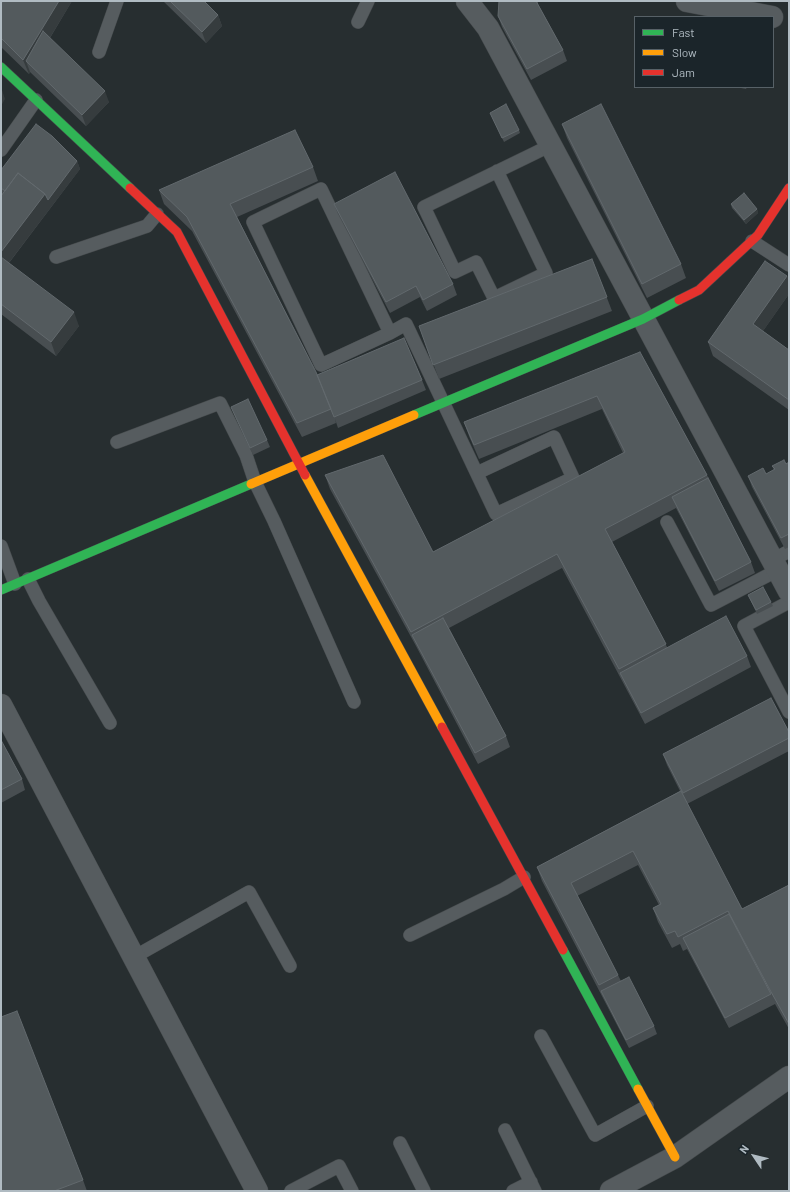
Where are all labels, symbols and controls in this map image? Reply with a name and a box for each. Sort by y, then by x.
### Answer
legend [634,16,774,88]
text: Fast [672,25,695,39]
text: Slow [672,45,697,59]
text: Jam [672,65,695,79]
north arrow [734,1136,774,1176]
text: N [736,1142,751,1156]

